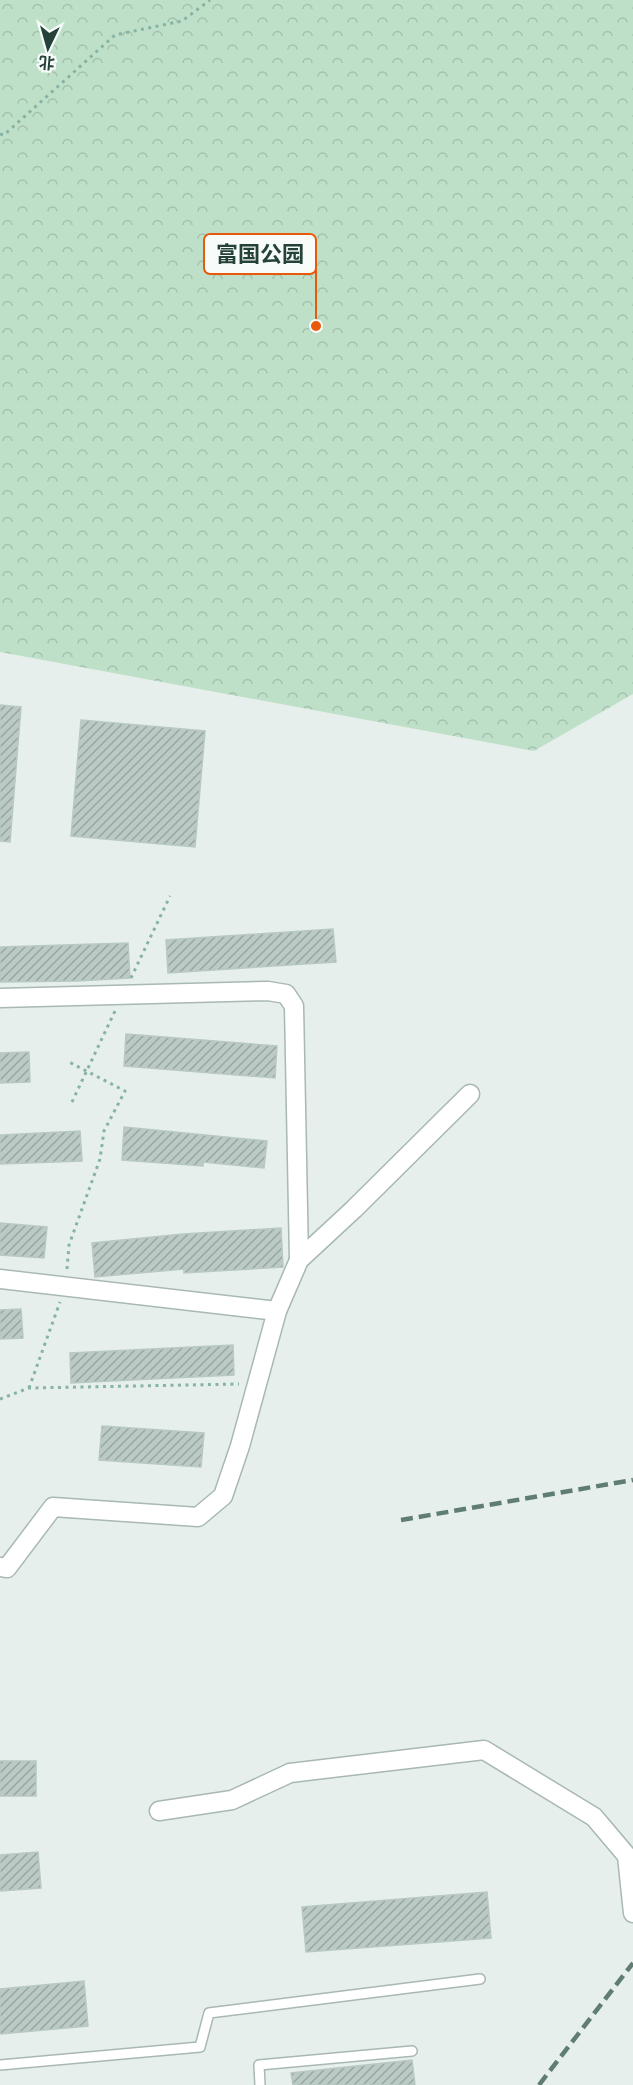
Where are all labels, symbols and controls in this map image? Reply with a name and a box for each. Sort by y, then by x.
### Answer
north arrow [18,18,78,78]
text: 北 [38,51,56,75]
callout: 富国公园 [204,234,316,274]
text: 富国公园 [216,238,304,268]

